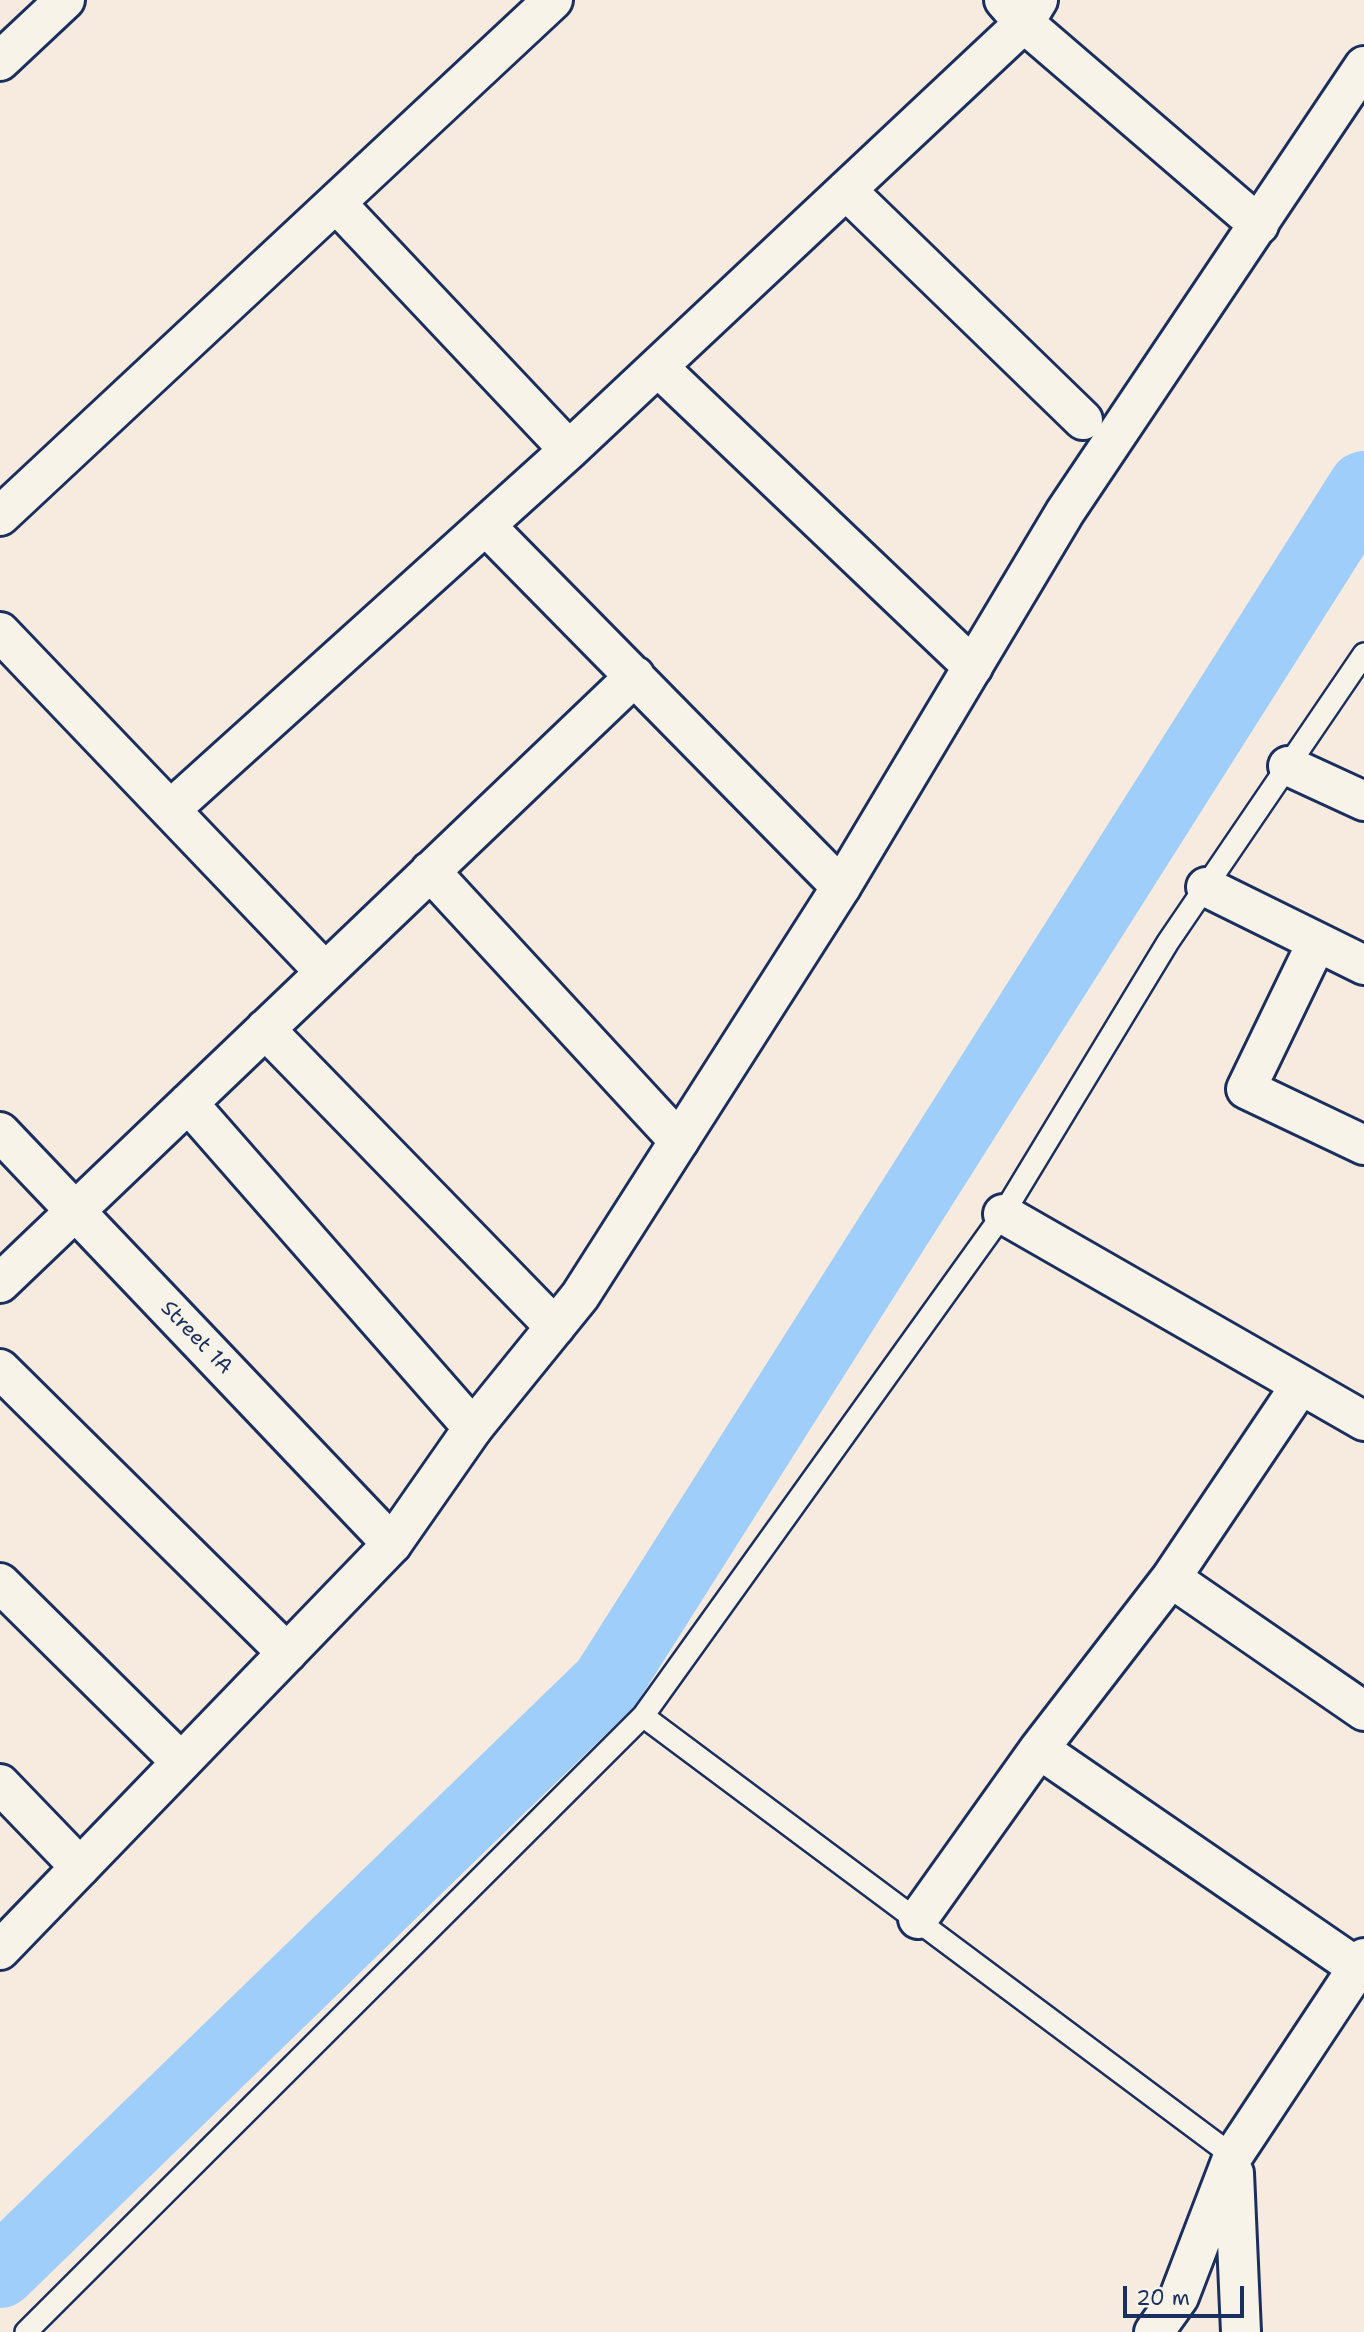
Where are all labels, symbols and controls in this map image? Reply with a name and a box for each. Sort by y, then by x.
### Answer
street label: Street 1A [155,1296,237,1380]
scale bar [1126,2272,1247,2316]
text: 20 m [1136,2284,1190,2312]

